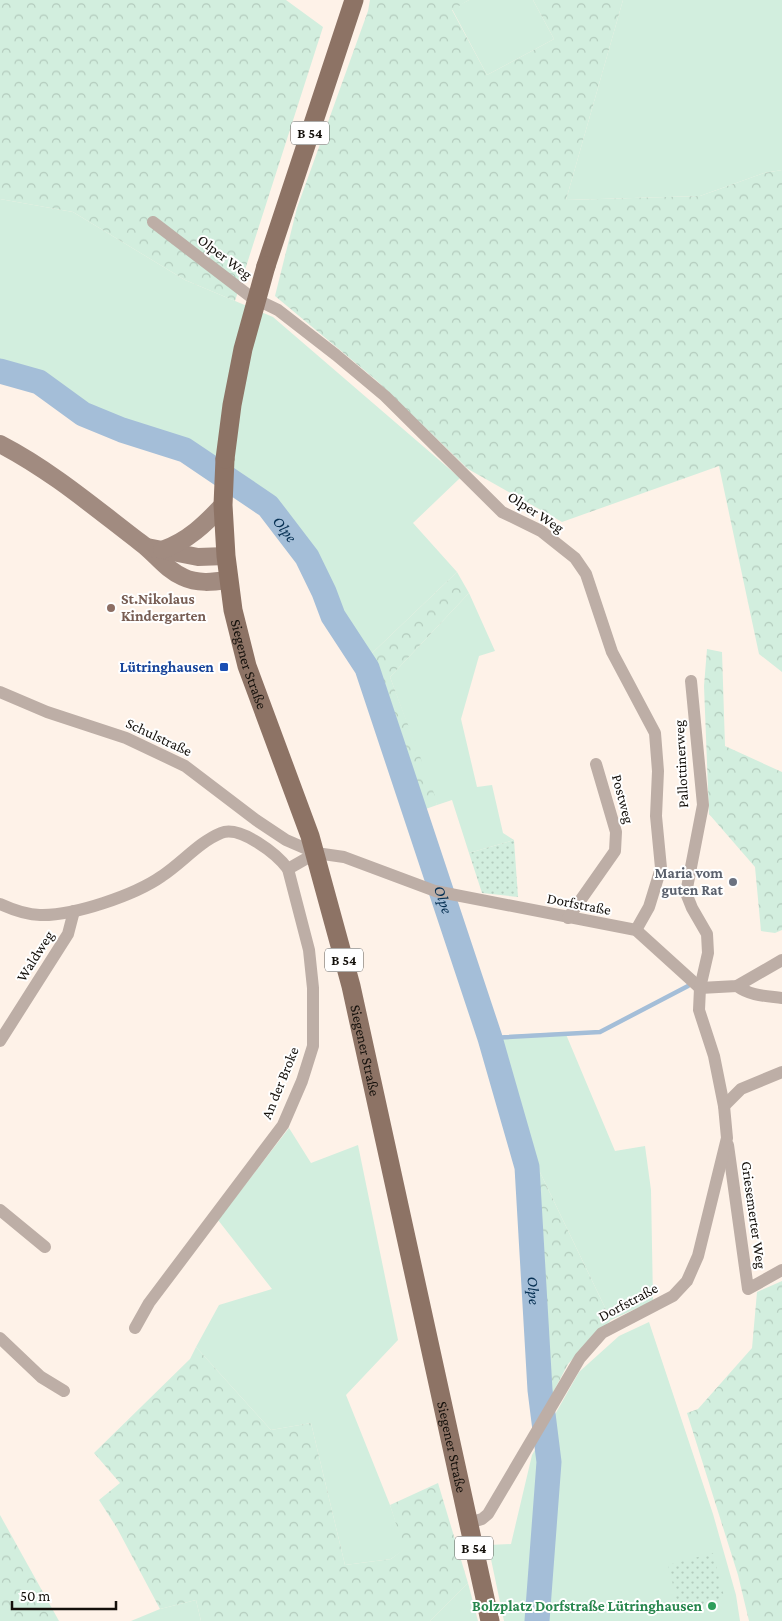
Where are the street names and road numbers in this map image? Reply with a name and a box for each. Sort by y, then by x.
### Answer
road number: B 54 [291,122,329,144]
street label: Olper Weg [194,231,255,283]
street label: Olper Weg [504,488,567,537]
street label: Siegener Straße [228,618,270,712]
street label: Schulstraße [123,715,195,759]
street label: Pallottinerweg [671,719,692,808]
street label: Postweg [608,773,637,826]
street label: Dorfstraße [546,890,613,918]
street label: Waldweg [13,928,58,985]
road number: B 54 [325,948,363,972]
street label: Siegener Straße [347,1003,383,1098]
street label: An der Broke [258,1044,302,1121]
street label: Griesemerter Weg [738,1160,769,1270]
street label: Dorfstraße [596,1280,661,1324]
street label: Siegener Straße [434,1400,470,1495]
road number: B 54 [455,1536,493,1560]

